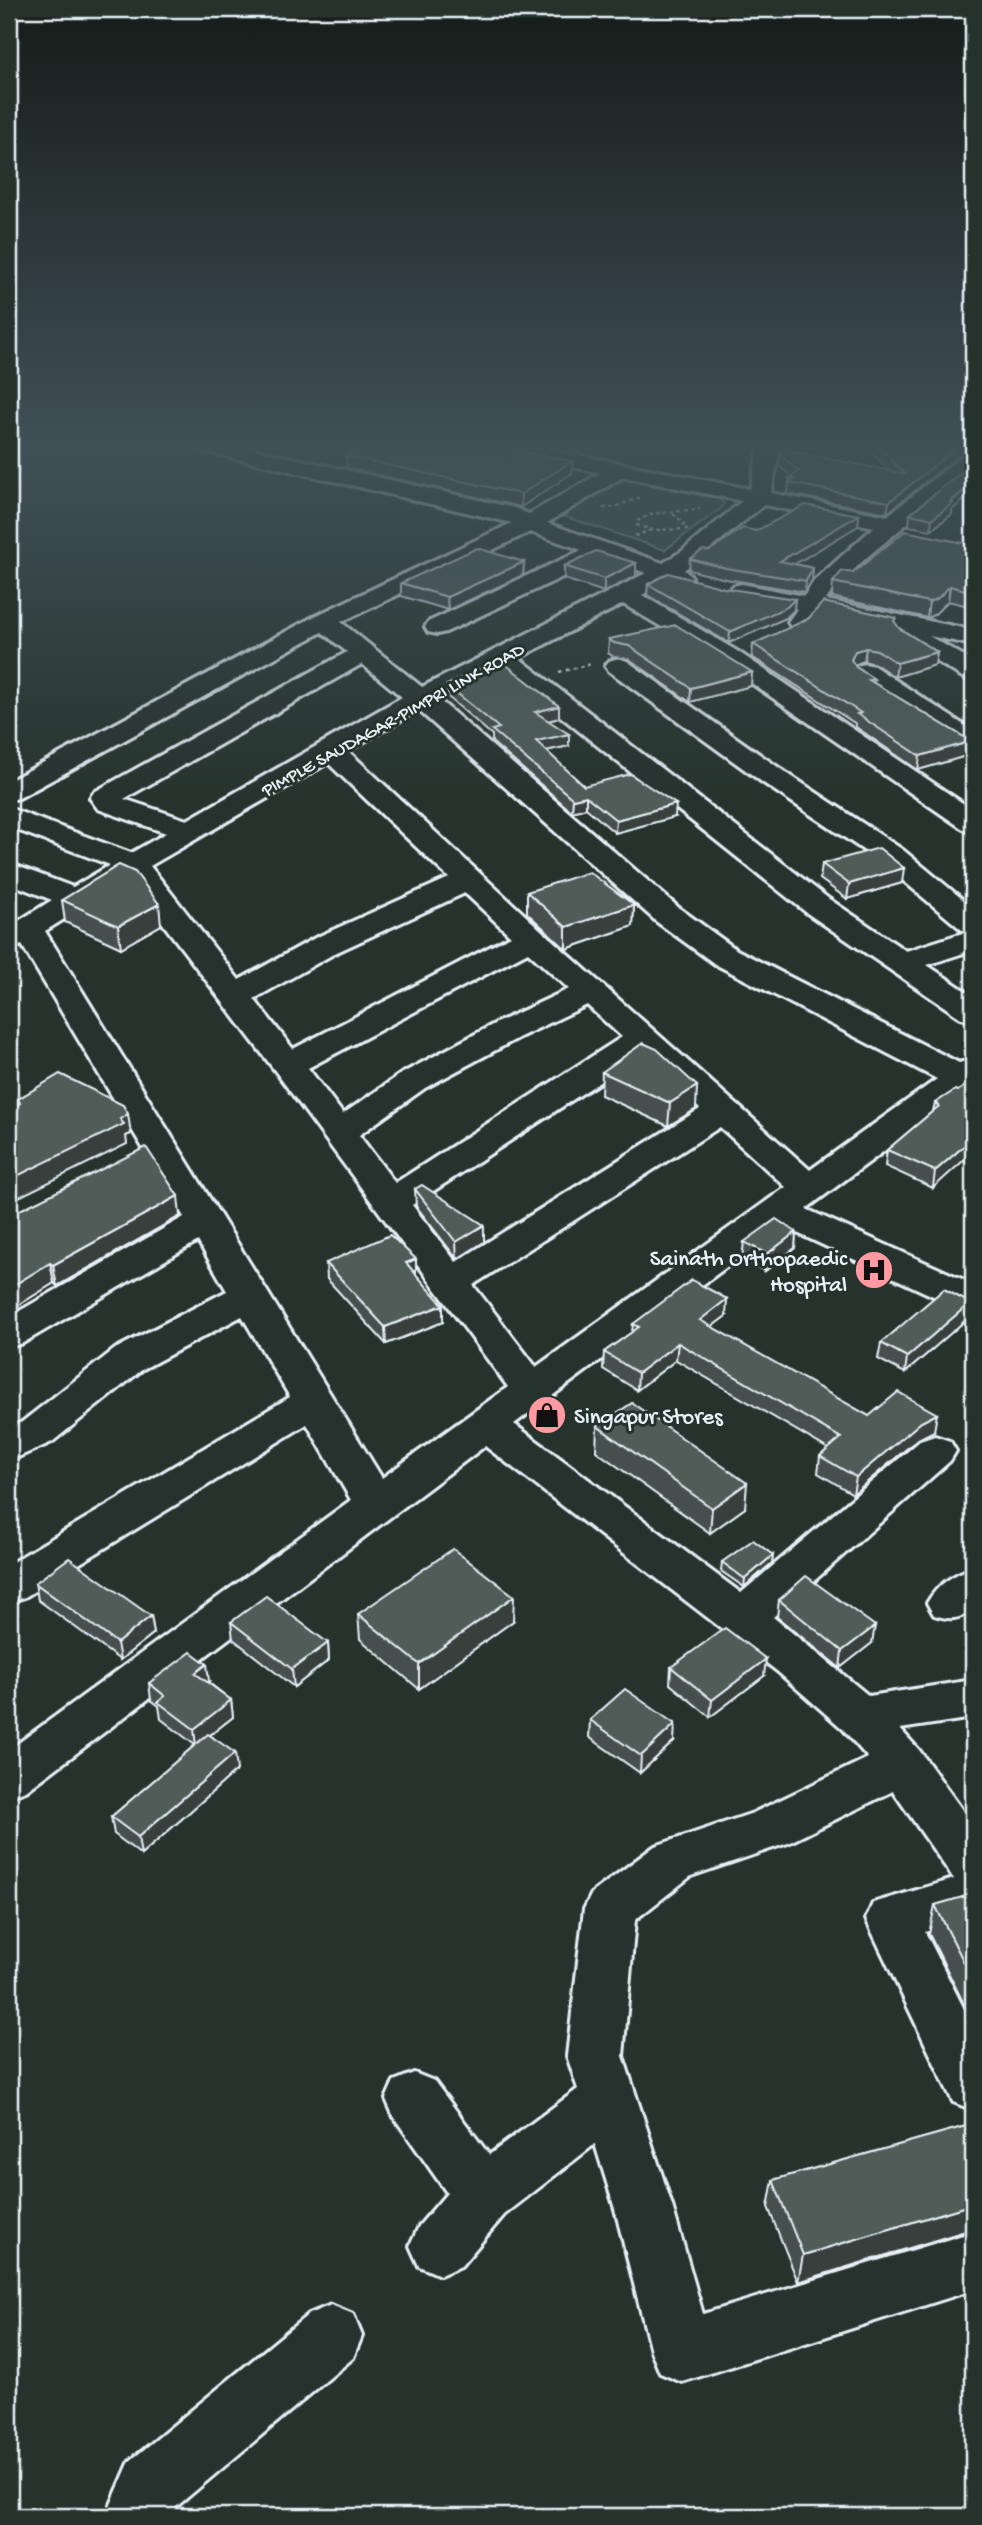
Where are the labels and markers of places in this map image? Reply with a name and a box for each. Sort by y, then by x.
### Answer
place label: Sainath Orthopaedic Hospital [650,1247,848,1300]
hospital icon: Sainath Orthopaedic Hospital [853,1249,895,1291]
shop icon: Singapur Stores [526,1394,568,1436]
place label: Singapur Stores [574,1405,723,1432]

